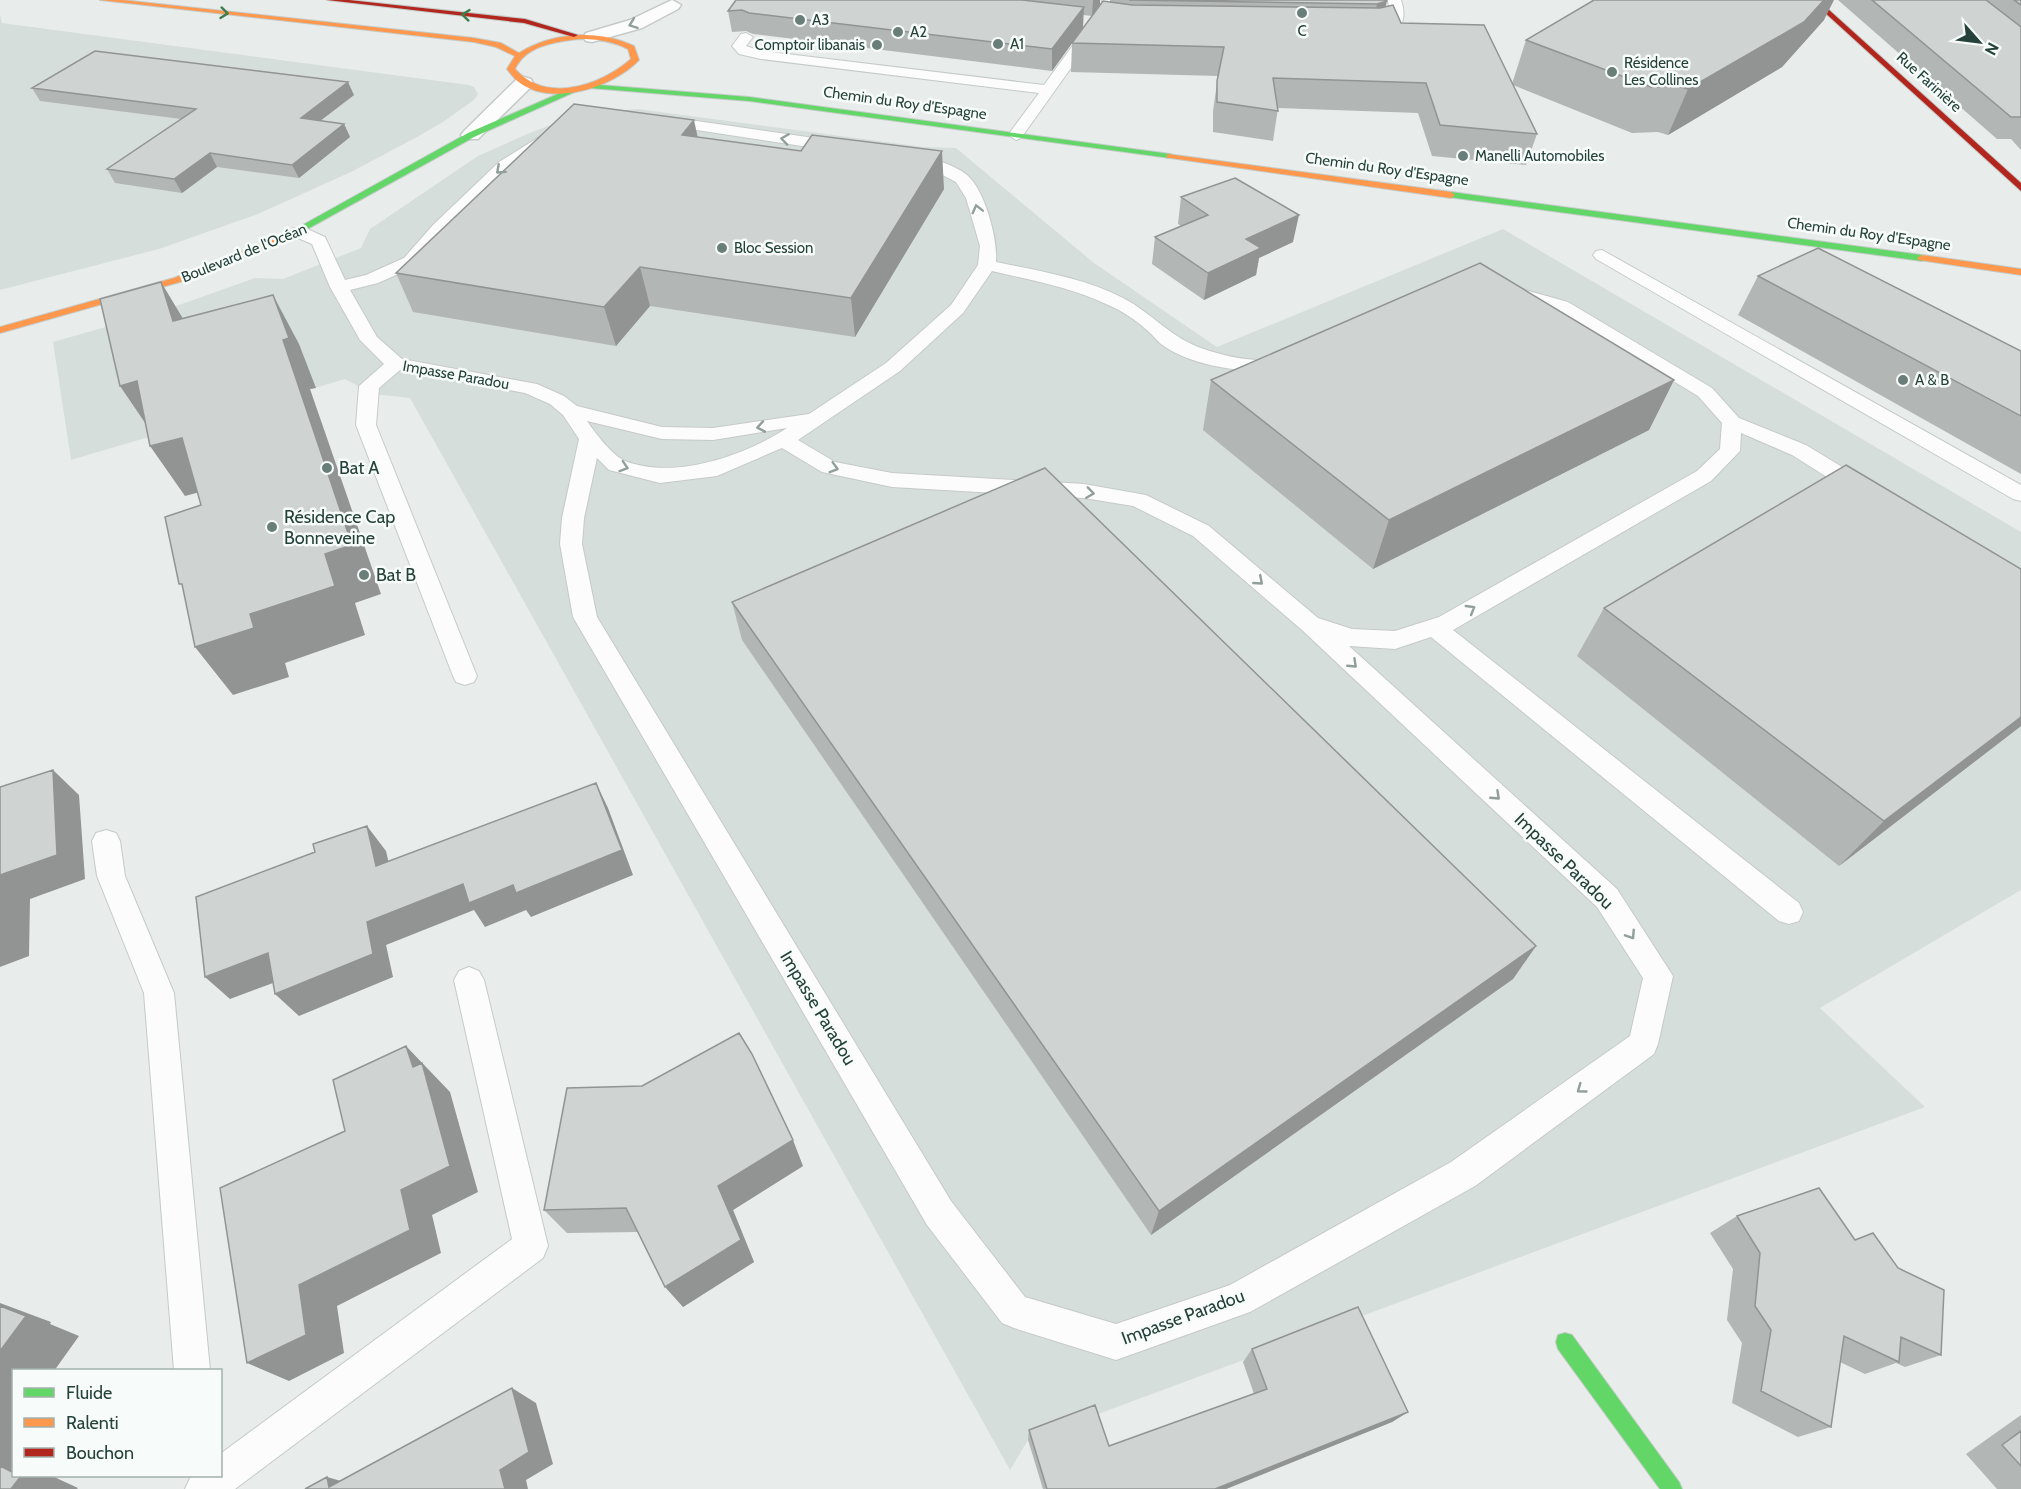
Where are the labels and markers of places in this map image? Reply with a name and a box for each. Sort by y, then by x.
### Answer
marker: C [1295,6,1309,20]
place label: A3 [812,11,829,29]
marker: A3 [793,13,807,27]
place label: C [1297,22,1307,40]
place label: A2 [910,23,927,41]
marker: A2 [891,25,905,39]
place label: A1 [1010,35,1024,53]
place label: Comptoir libanais [755,36,865,54]
marker: A1 [991,37,1005,51]
marker: Comptoir libanais [870,38,884,52]
place label: Résidence Les Collines [1624,54,1698,89]
marker: Résidence Les Collines [1605,65,1619,79]
place label: Manelli Automobiles [1475,147,1604,165]
marker: Manelli Automobiles [1456,149,1470,163]
place label: Bloc Session [734,239,813,257]
marker: Bloc Session [715,241,729,255]
place label: A & B [1915,371,1949,389]
marker: A & B [1896,373,1910,387]
place label: Bat A [339,457,379,479]
marker: Bat A [320,461,334,475]
place label: Résidence Cap Bonneveine [284,506,395,549]
marker: Résidence Cap Bonneveine [265,520,279,534]
place label: Bat B [376,564,416,586]
marker: Bat B [357,568,371,582]

